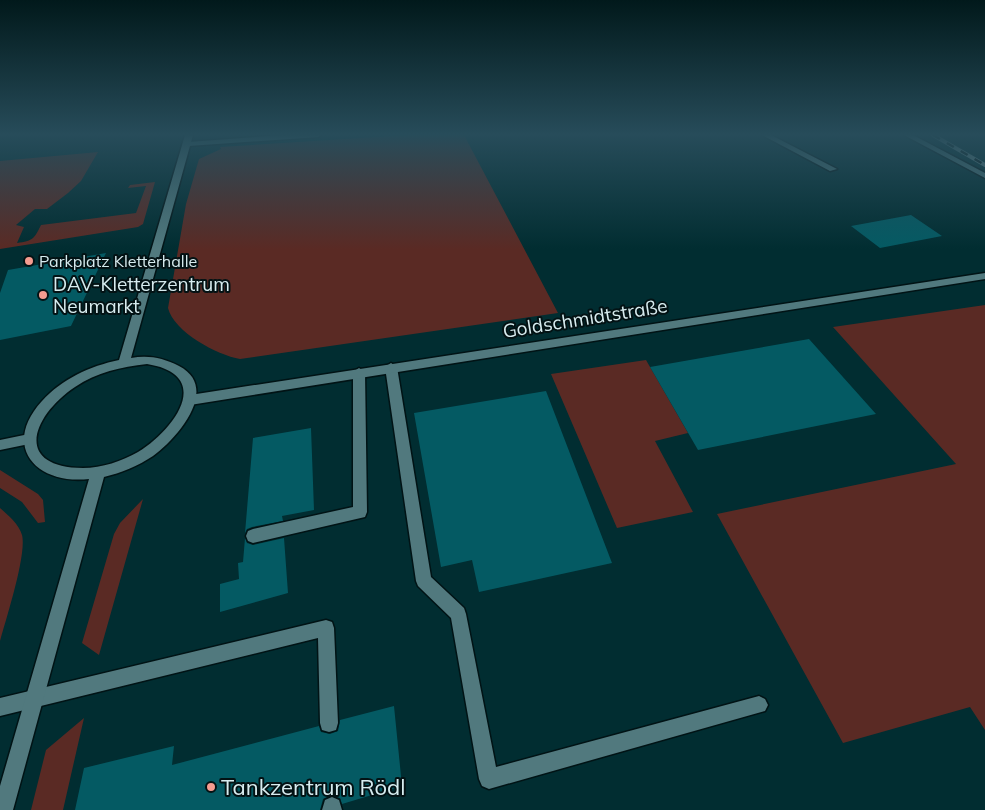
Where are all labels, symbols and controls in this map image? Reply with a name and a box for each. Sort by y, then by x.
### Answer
place label: Parkplatz Kletterhalle [39,251,197,271]
marker: Parkplatz Kletterhalle [23,255,35,267]
place label: DAV-Kletterzentrum Neumarkt [53,272,230,318]
marker: DAV-Kletterzentrum Neumarkt [37,289,49,301]
street label: Goldschmidtstraße [501,293,669,343]
place label: Tankzentrum Rödl [221,773,405,801]
marker: Tankzentrum Rödl [205,781,217,793]

